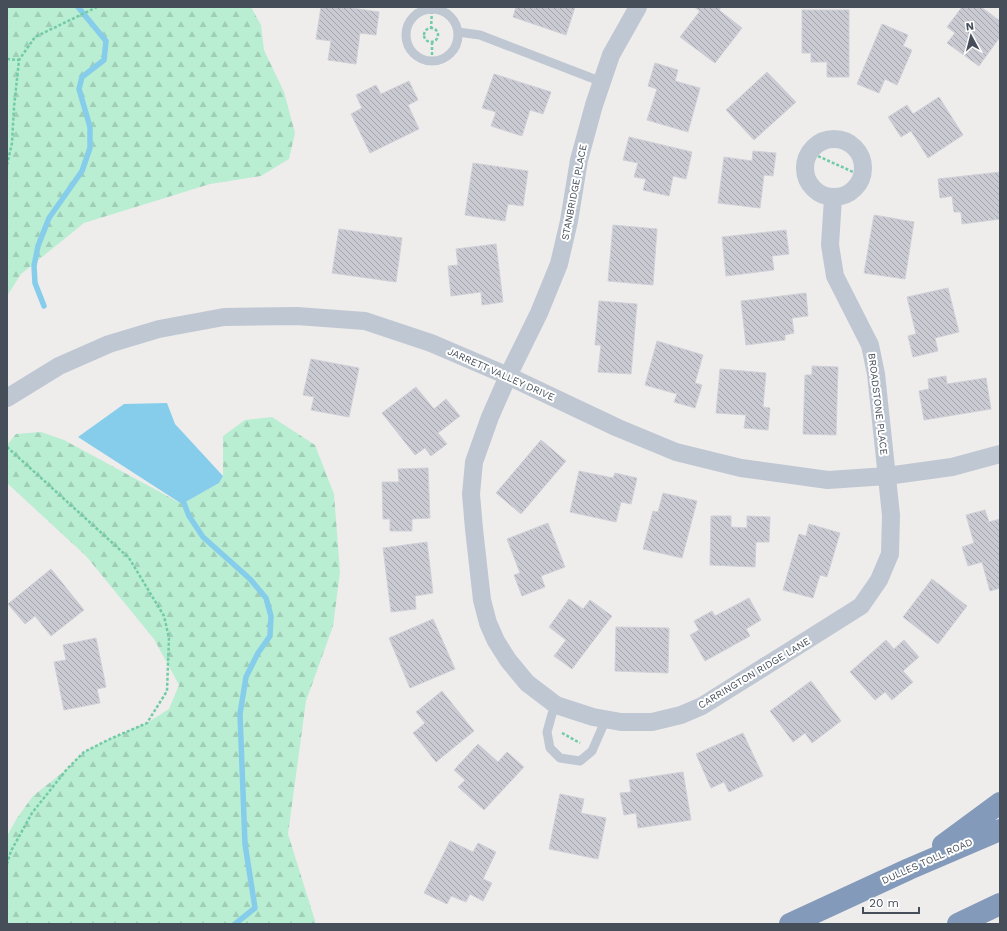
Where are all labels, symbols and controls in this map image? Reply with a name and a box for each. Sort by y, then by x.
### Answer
north arrow [951,16,991,56]
text: N [965,20,975,34]
street label: STANBRIDGE PLACE [559,143,589,241]
street label: JARRETT VALLEY DRIVE [446,345,556,403]
street label: BROADSTONE PLACE [866,352,890,456]
street label: CARRINGTON RIDGE LANE [696,635,812,711]
street label: DULLES TOLL ROAD [880,836,974,886]
scale bar [863,889,919,915]
text: 20 m [869,896,899,910]

